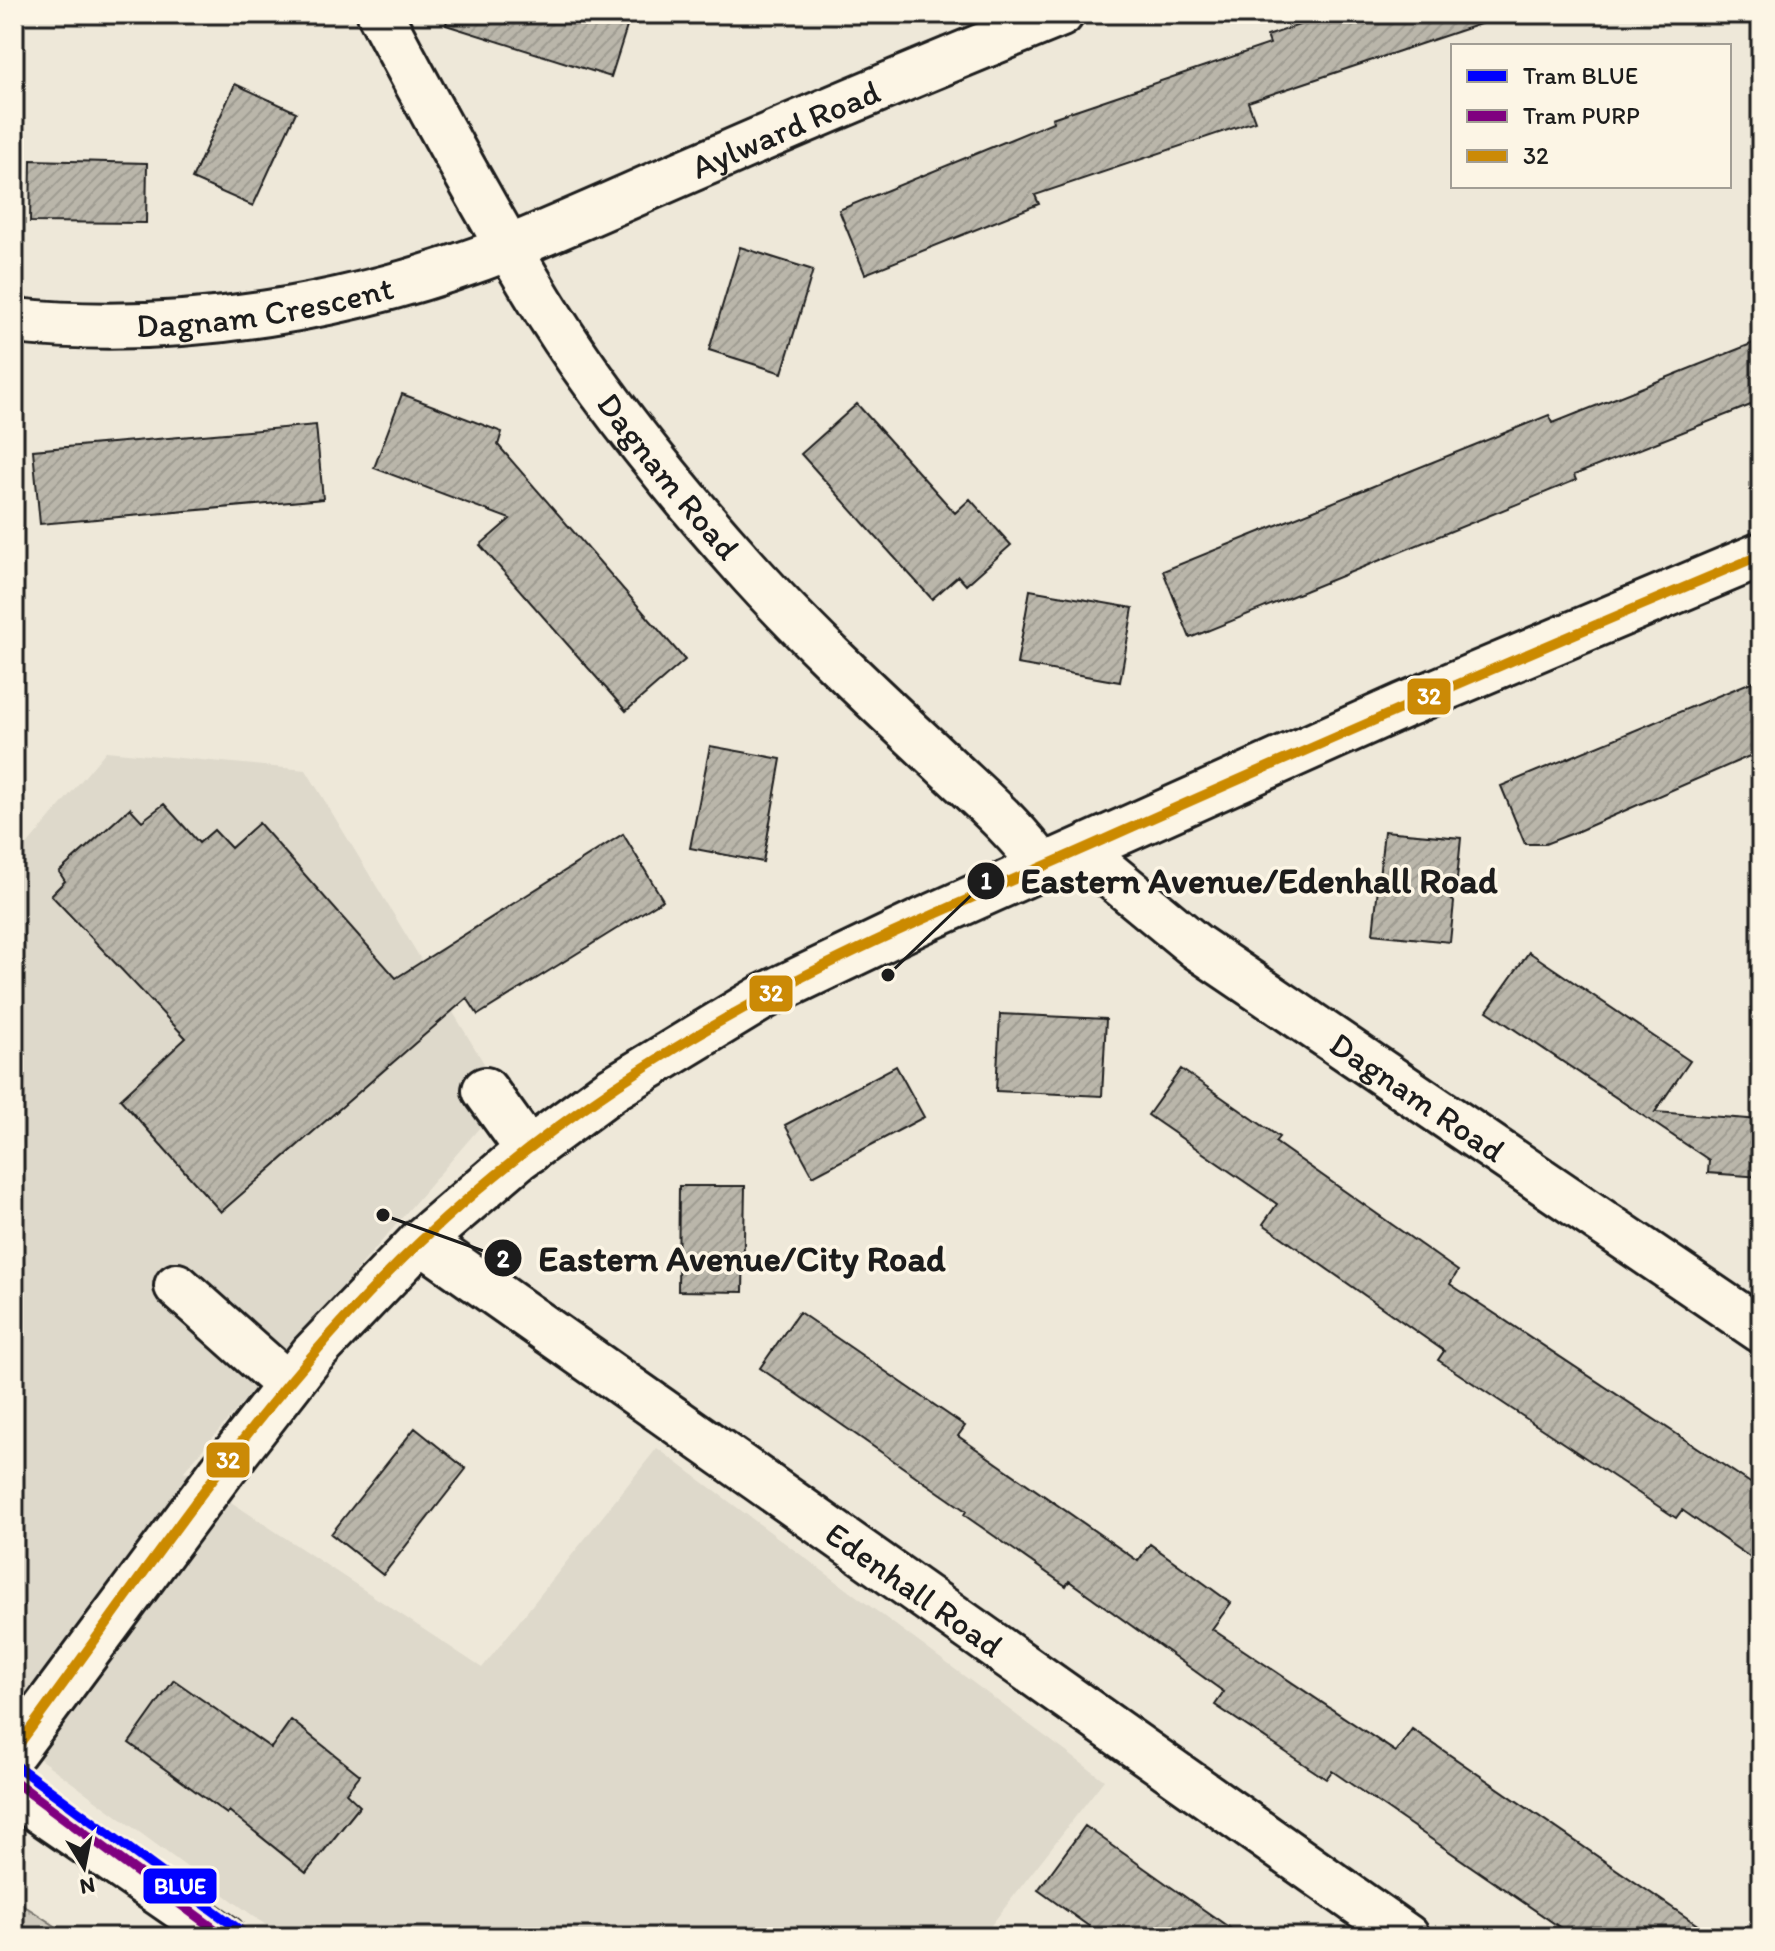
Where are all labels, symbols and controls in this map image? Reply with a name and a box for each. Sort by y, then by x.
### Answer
legend [1451,44,1731,188]
text: Tram BLUE [1523,61,1638,90]
street label: Aylward Road [685,70,886,187]
text: Tram PURP [1523,101,1640,130]
text: 32 [1523,141,1549,170]
street label: Dagnam Crescent [135,267,398,346]
street label: Dagnam Road [589,384,749,568]
line badge: 32 [1406,677,1452,716]
text: 32 [1417,683,1441,710]
callout: Eastern Avenue/Edenhall Road [966,851,1512,911]
text: Eastern Avenue/Edenhall Road [1020,859,1498,902]
text: 1 [980,866,992,895]
line badge: 32 [748,974,794,1013]
text: 32 [759,980,783,1007]
street label: Dagnam Road [1322,1023,1513,1171]
callout: Eastern Avenue/City Road [483,1228,960,1288]
text: Eastern Avenue/City Road [538,1237,946,1280]
text: 2 [497,1244,510,1273]
line badge: 32 [205,1441,251,1479]
text: 32 [216,1447,240,1474]
street label: Edenhall Road [818,1513,1011,1666]
north arrow [44,1827,124,1907]
line badge: BLUE [142,1867,218,1905]
text: N [78,1872,97,1901]
text: BLUE [154,1873,207,1900]

